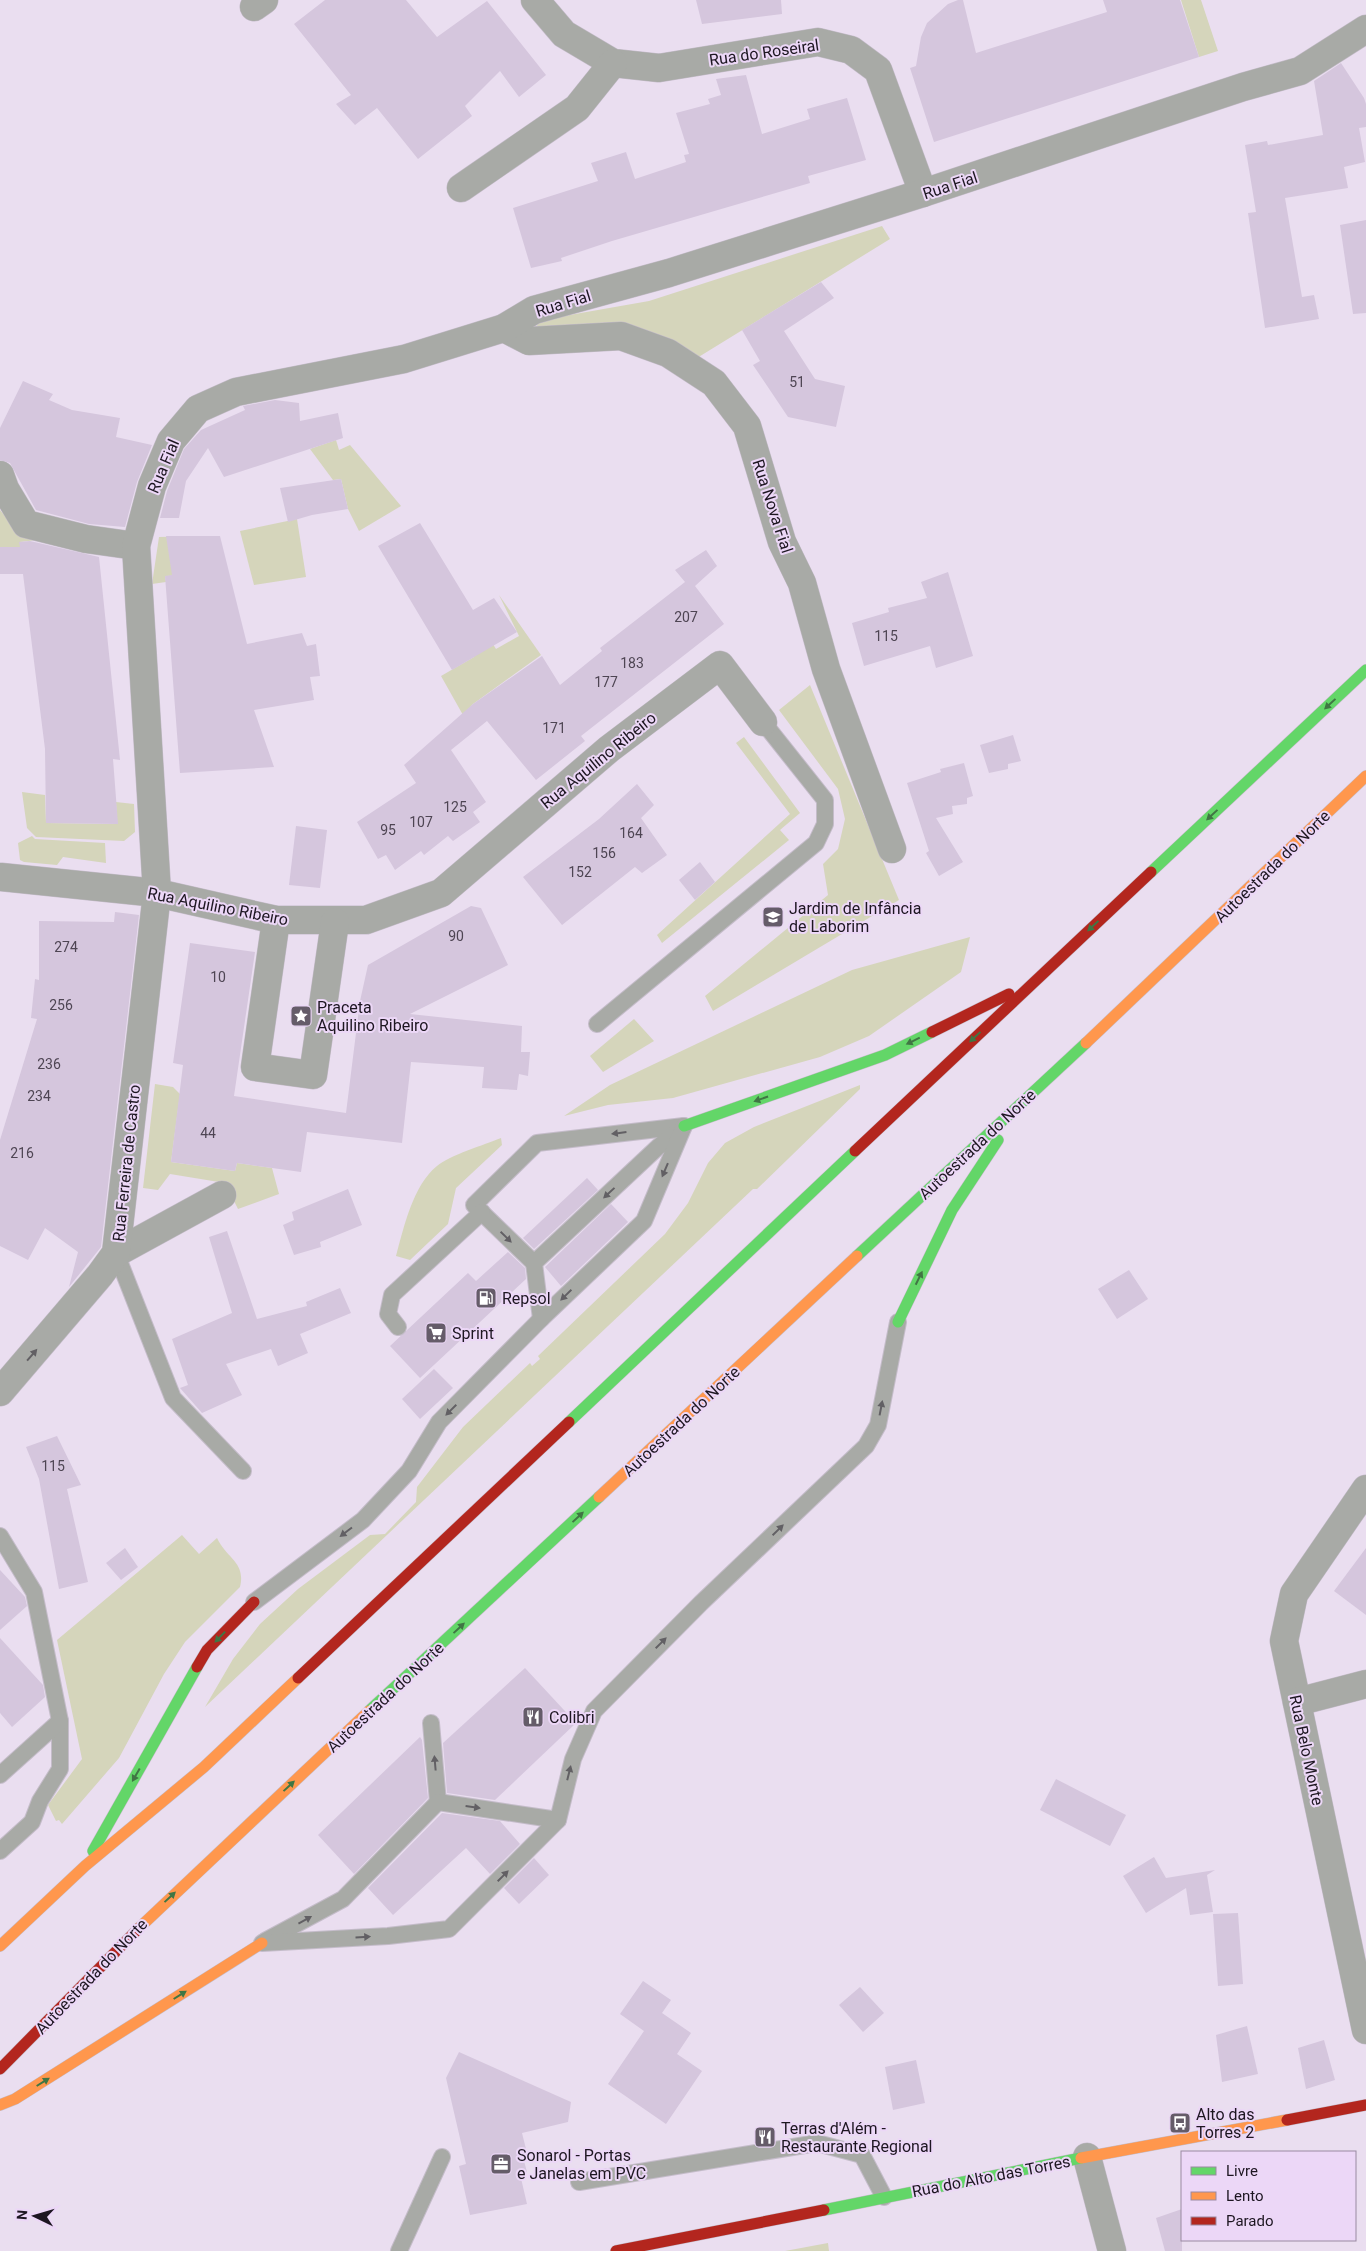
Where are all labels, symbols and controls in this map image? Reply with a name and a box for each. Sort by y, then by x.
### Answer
street label: Rua do Roseiral [708,35,820,70]
street label: Rua Fial [920,168,980,203]
street label: Rua Fial [533,286,593,321]
house number: 51 [789,374,805,390]
street label: Rua Fial [144,436,183,496]
street label: Rua Nova Fial [748,457,797,555]
house number: 207 [674,609,698,625]
house number: 115 [874,628,898,644]
house number: 183 [620,655,644,671]
house number: 177 [594,674,618,690]
one-way arrow [1325,698,1337,710]
street label: Rua Aquilino Ribeiro [537,708,660,813]
house number: 171 [542,720,566,736]
house number: 125 [443,799,467,815]
street label: Autoestrada do Norte [1211,806,1334,926]
one-way arrow [1206,809,1218,821]
house number: 107 [409,814,433,830]
house number: 95 [380,822,396,838]
house number: 164 [619,825,643,841]
house number: 156 [592,845,616,861]
house number: 152 [568,864,592,880]
street label: Rua Aquilino Ribeiro [146,884,290,929]
place label: Jardim de Infância de Laborim [789,899,921,936]
school or university icon: Jardim de Infância de Laborim [761,905,785,929]
one-way arrow [1088,920,1100,932]
house number: 90 [448,928,464,944]
house number: 274 [54,939,78,955]
house number: 10 [210,969,226,985]
house number: 256 [49,997,73,1013]
place label: Praceta Aquilino Ribeiro [317,998,428,1035]
place icon: Praceta Aquilino Ribeiro [289,1004,313,1028]
one-way arrow [969,1031,981,1043]
one-way arrow [906,1037,920,1045]
house number: 236 [37,1056,61,1072]
street label: Rua Ferreira de Castro [109,1084,144,1243]
street label: Autoestrada do Norte [915,1085,1040,1204]
house number: 234 [27,1088,51,1104]
one-way arrow [753,1095,768,1103]
house number: 44 [200,1125,216,1141]
one-way arrow [610,1129,626,1137]
house number: 216 [10,1145,34,1161]
one-way arrow [661,1163,669,1178]
one-way arrow [603,1187,615,1199]
one-way arrow [500,1230,512,1242]
one-way arrow [915,1271,923,1286]
fuel station icon: Repsol [474,1286,498,1310]
place label: Repsol [502,1289,551,1308]
one-way arrow [560,1289,572,1301]
supermarket icon: Sprint [424,1321,448,1345]
place label: Sprint [452,1324,494,1343]
one-way arrow [26,1348,37,1361]
street label: Autoestrada do Norte [619,1362,744,1481]
one-way arrow [878,1400,886,1416]
one-way arrow [445,1403,457,1415]
house number: 115 [41,1458,65,1474]
one-way arrow [571,1511,583,1523]
one-way arrow [772,1524,784,1536]
one-way arrow [339,1527,353,1537]
one-way arrow [452,1622,464,1634]
one-way arrow [214,1630,226,1642]
one-way arrow [655,1637,667,1649]
street label: Autoestrada do Norte [323,1638,448,1757]
street label: Rua Belo Monte [1286,1693,1327,1807]
restaurant icon: Colibri [521,1705,545,1729]
place label: Colibri [549,1708,595,1727]
one-way arrow [431,1754,439,1770]
one-way arrow [566,1765,574,1780]
one-way arrow [132,1768,140,1783]
one-way arrow [282,1781,295,1792]
one-way arrow [466,1804,482,1812]
one-way arrow [496,1870,508,1882]
one-way arrow [163,1891,175,1903]
street label: Autoestrada do Norte [31,1915,151,2038]
one-way arrow [297,1916,312,1924]
one-way arrow [355,1933,371,1941]
one-way arrow [173,1990,187,2000]
one-way arrow [36,2077,49,2086]
place label: Alto das Torres 2 [1196,2105,1254,2142]
bus stop icon: Alto das Torres 2 [1168,2111,1192,2135]
place label: Terras d'Além - Restaurante Regional [781,2119,932,2156]
restaurant icon: Terras d'Além - Restaurante Regional [753,2125,777,2149]
place label: Sonarol - Portas e Janelas em PVC [517,2146,646,2183]
legend [1181,2151,1356,2241]
office icon: Sonarol - Portas e Janelas em PVC [489,2152,513,2176]
street label: Rua do Alto das Torres [910,2152,1072,2201]
text: Livre [1226,2162,1258,2180]
text: Lento [1226,2187,1264,2205]
north arrow [10,2191,60,2241]
text: N [14,2209,30,2220]
text: Parado [1226,2212,1274,2230]

